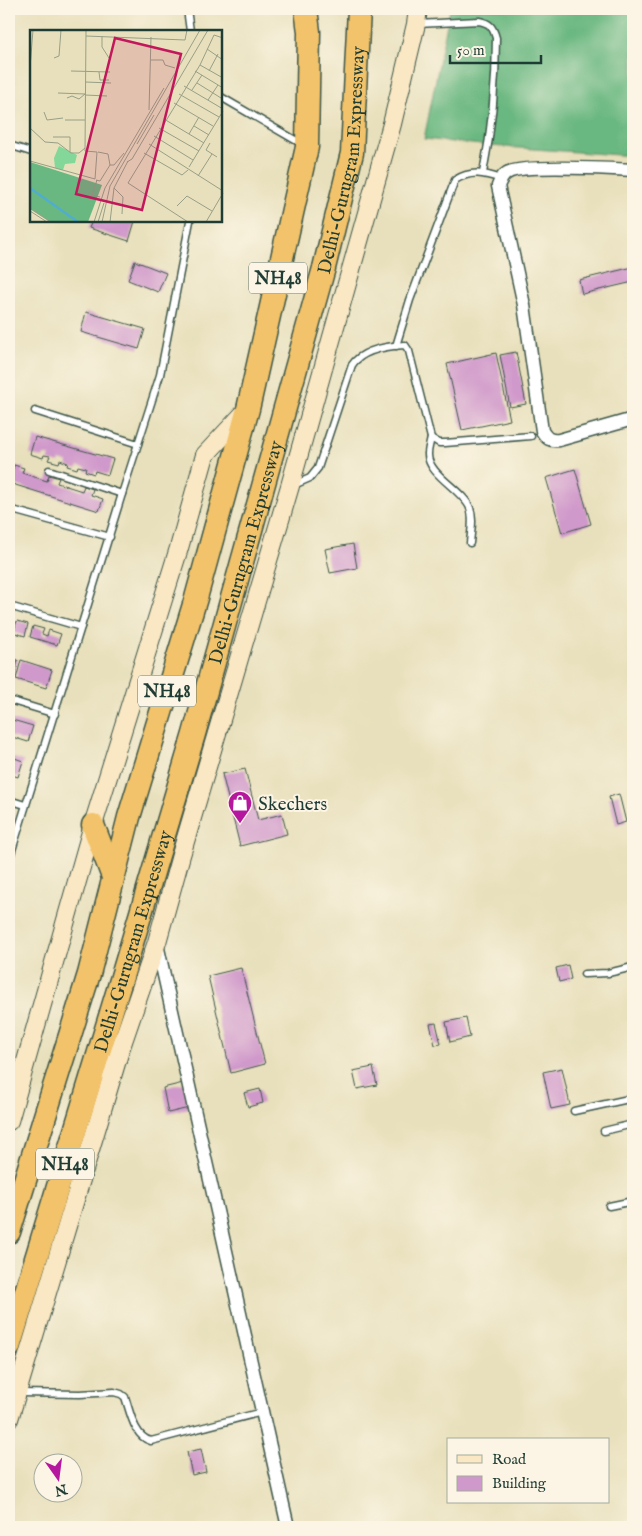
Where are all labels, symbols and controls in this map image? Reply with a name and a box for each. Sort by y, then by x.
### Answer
inset map [30,30,222,222]
scale bar [450,32,541,64]
text: 50 m [457,41,485,60]
street label: Delhi-Gurugram Expressway [313,45,371,277]
road number: NH48 [249,262,307,294]
street label: Delhi-Gurugram Expressway [204,438,289,667]
road number: NH48 [138,676,196,706]
shop icon: Skechers [227,790,253,824]
place label: Skechers [258,793,327,817]
street label: Delhi-Gurugram Expressway [89,827,179,1056]
road number: NH48 [36,1148,94,1180]
legend [447,1438,610,1504]
text: Road [492,1450,527,1469]
north arrow [32,1454,82,1504]
text: Building [492,1474,547,1493]
text: N [53,1479,70,1500]

